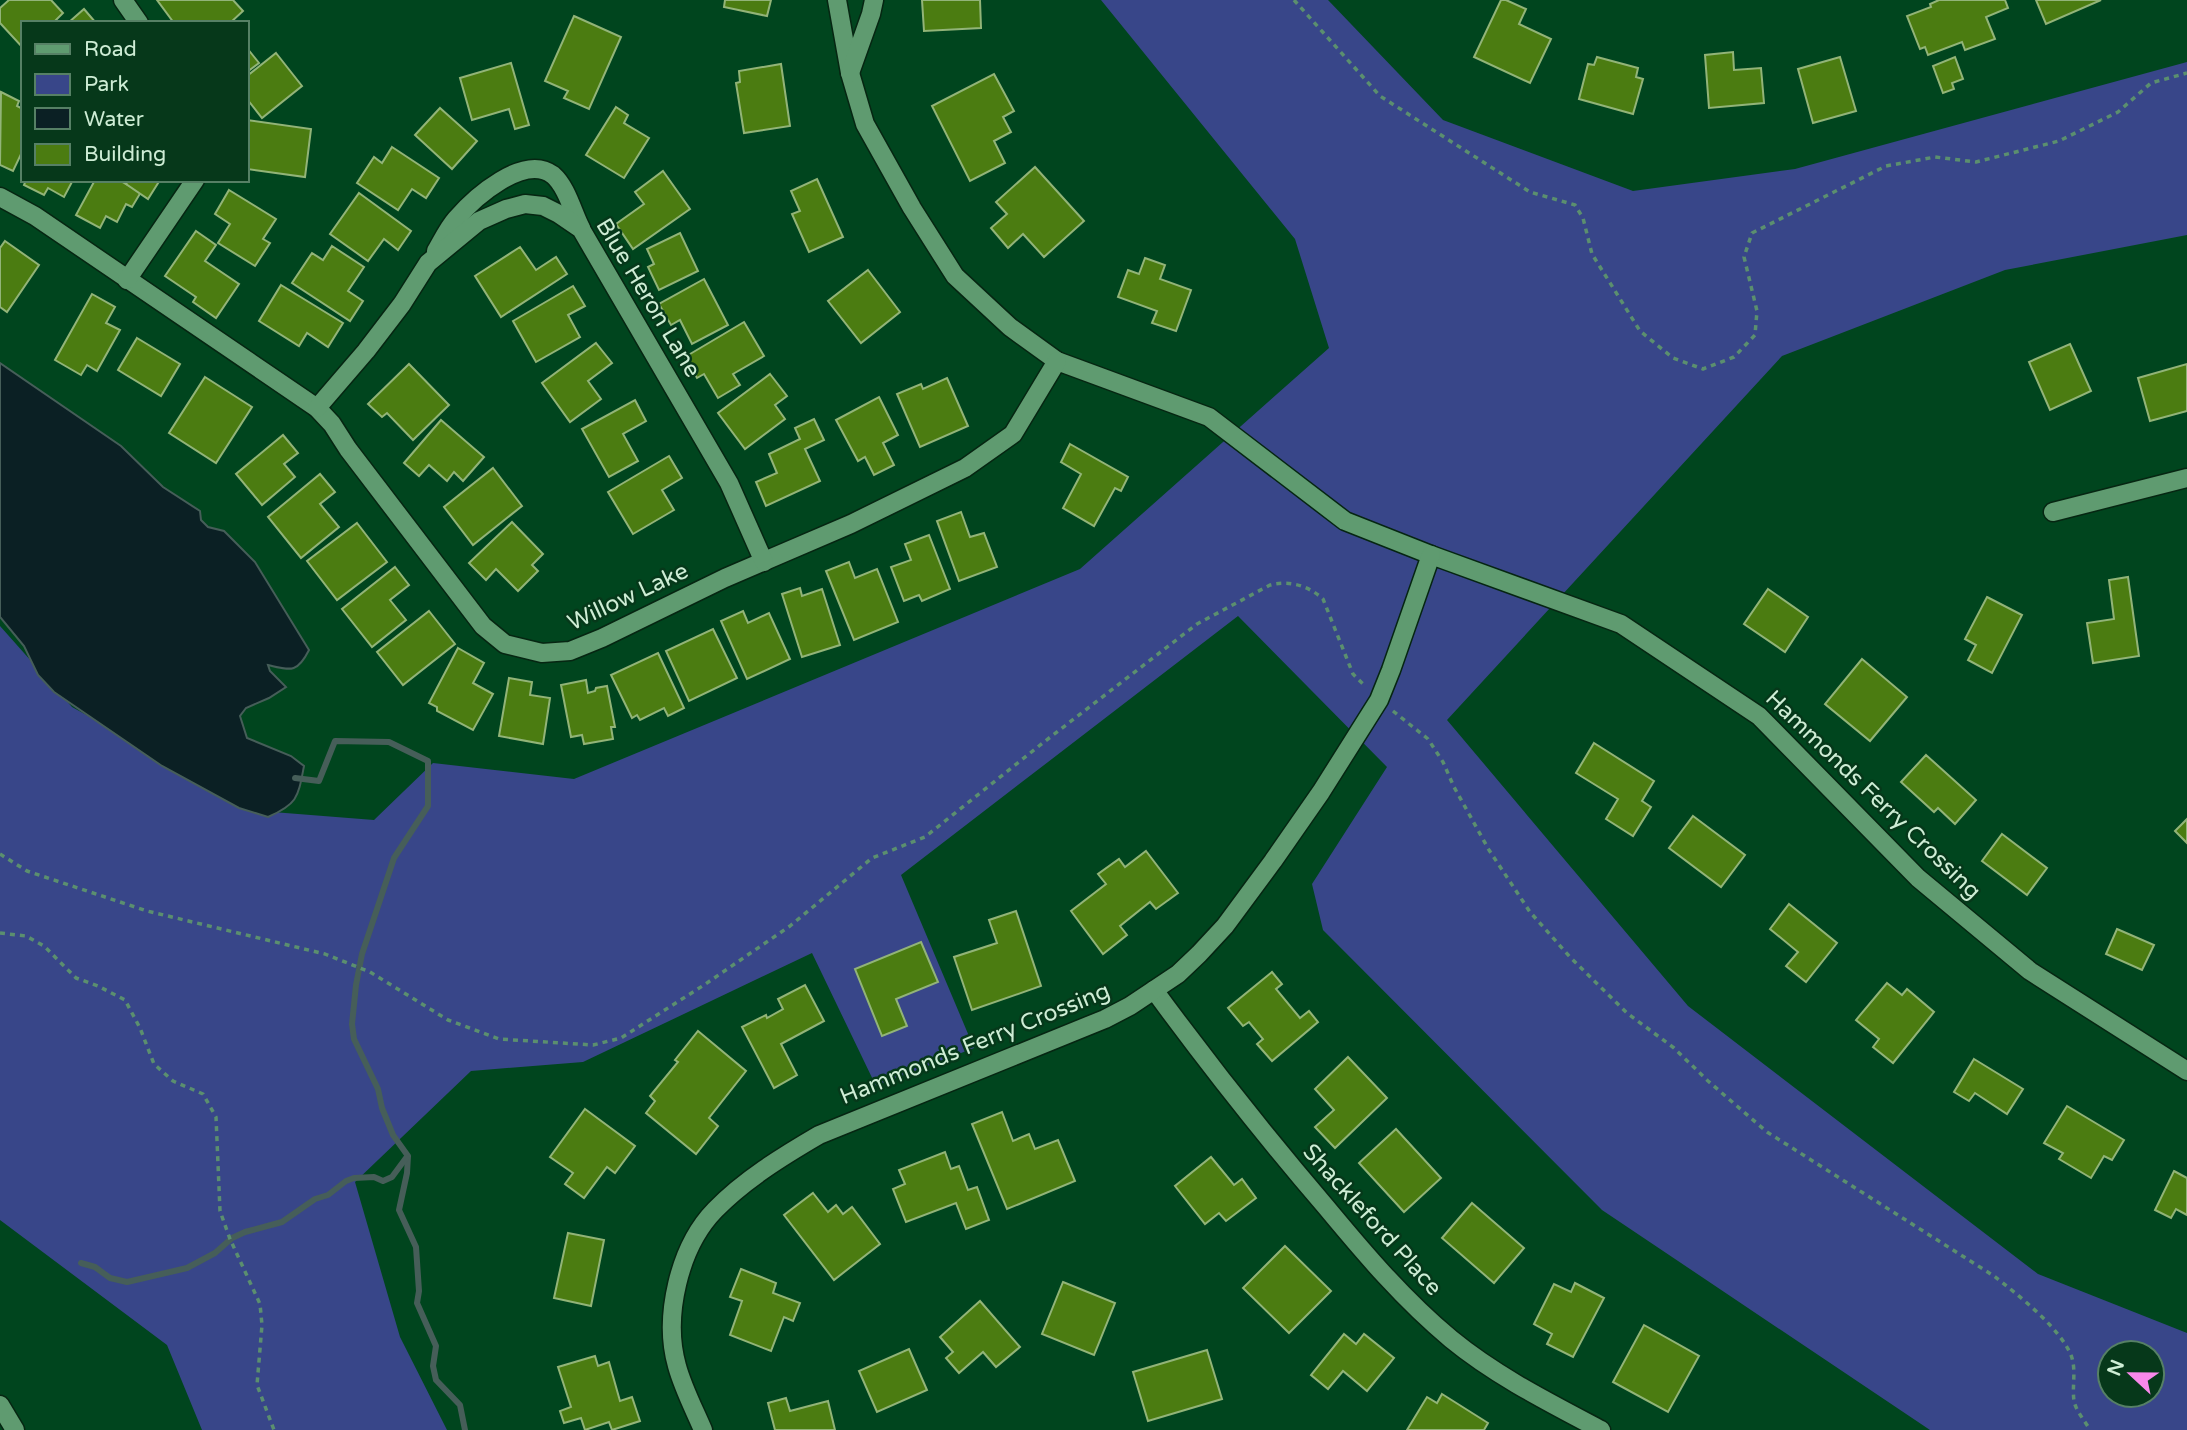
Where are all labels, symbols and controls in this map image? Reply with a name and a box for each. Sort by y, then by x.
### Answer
legend [21,21,248,182]
text: Road [84,37,137,62]
text: Park [84,72,129,97]
text: Water [84,107,144,132]
text: Building [84,142,166,167]
street label: Blue Heron Lane [590,214,706,382]
street label: Willow Lake [563,557,693,637]
street label: Hammonds Ferry Crossing [1759,685,1987,905]
street label: Hammonds Ferry Crossing [836,977,1114,1111]
street label: Shackleford Place [1296,1138,1448,1302]
north arrow [2096,1339,2166,1409]
text: N [2103,1357,2129,1379]

